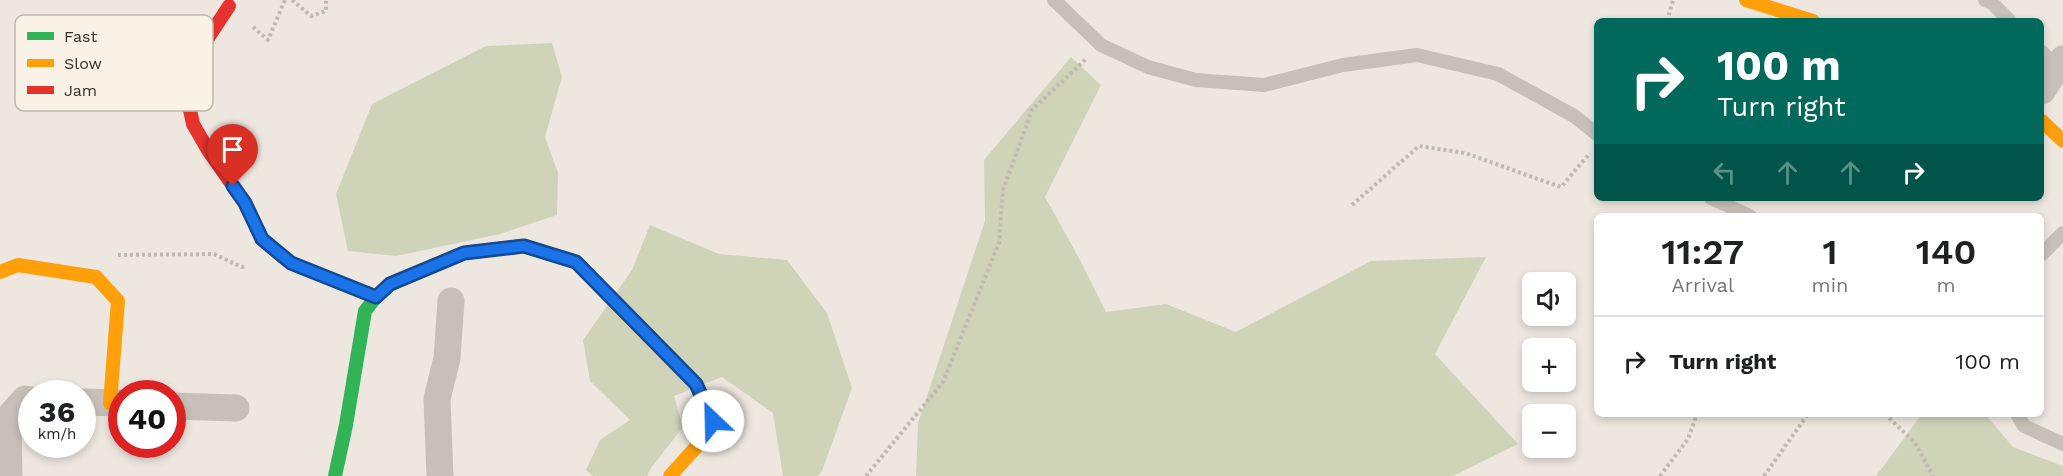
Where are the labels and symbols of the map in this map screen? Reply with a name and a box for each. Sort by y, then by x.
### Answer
legend [15,15,213,111]
text: Fast [64,27,97,46]
text: Slow [64,54,102,73]
text: Jam [64,81,97,100]
pin [207,124,258,186]
speed limit sign: 40 [108,380,186,458]
position arrow [681,389,745,453]

